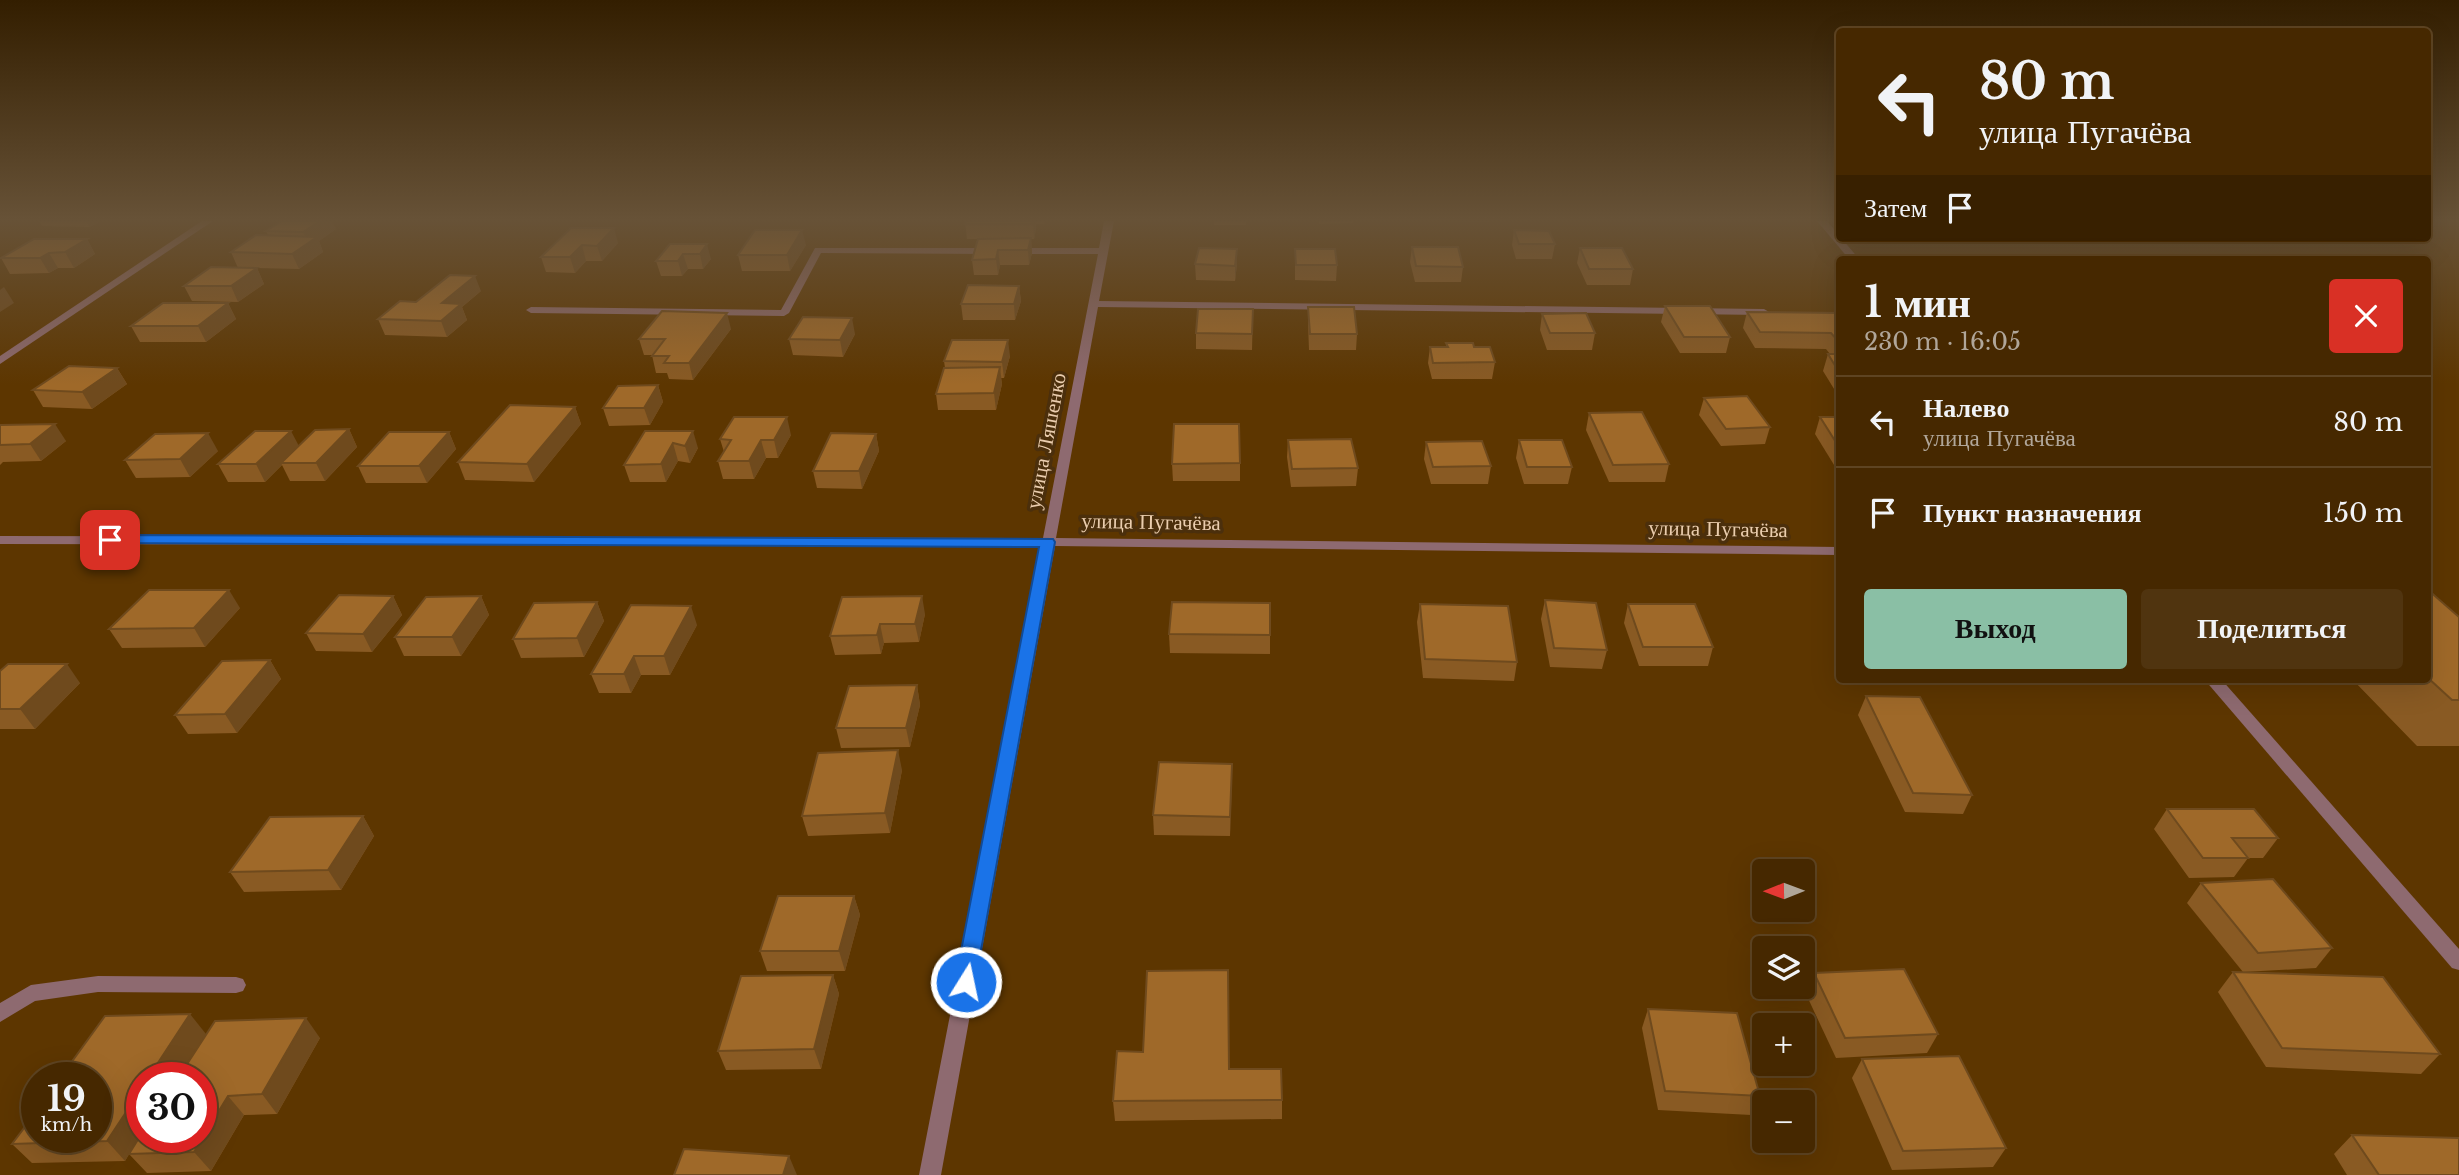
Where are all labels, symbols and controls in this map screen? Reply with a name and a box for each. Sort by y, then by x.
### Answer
text: 80 m [1979,51,2114,112]
icon: left [1864,56,1955,147]
text: улица Пугачёва [1979,112,2192,152]
icon: arrive [1941,189,1979,227]
text: Затем [1864,192,1927,224]
text: 1 мин [1864,276,1971,328]
button: close [2329,279,2403,353]
text: 230 m · 16:05 [1864,328,2021,356]
street label: улица Ляшенко [1020,371,1072,511]
text: Налево [1923,392,2009,424]
icon: left [1864,403,1902,441]
text: 80 m [2333,406,2403,438]
text: улица Пугачёва [1923,424,2076,452]
icon: arrive [1864,494,1902,532]
text: Пункт назначения [1923,497,2141,529]
text: 150 m [2323,497,2403,529]
street label: улица Пугачёва [1081,508,1222,536]
pin [80,510,140,570]
street label: улица Пугачёва [1648,515,1789,543]
icon: arrive [91,521,129,559]
button: Выход [1864,589,2127,669]
button: Поделиться [2141,589,2403,669]
north arrow [1752,859,1815,922]
map controls [1752,859,1815,1153]
button: layers [1752,936,1815,999]
position arrow [929,945,1003,1019]
button: + [1752,1013,1815,1076]
speed limit sign: 30 [126,1062,217,1153]
text: 19 [47,1077,86,1120]
button: − [1752,1090,1815,1153]
text: km/h [41,1114,92,1136]

